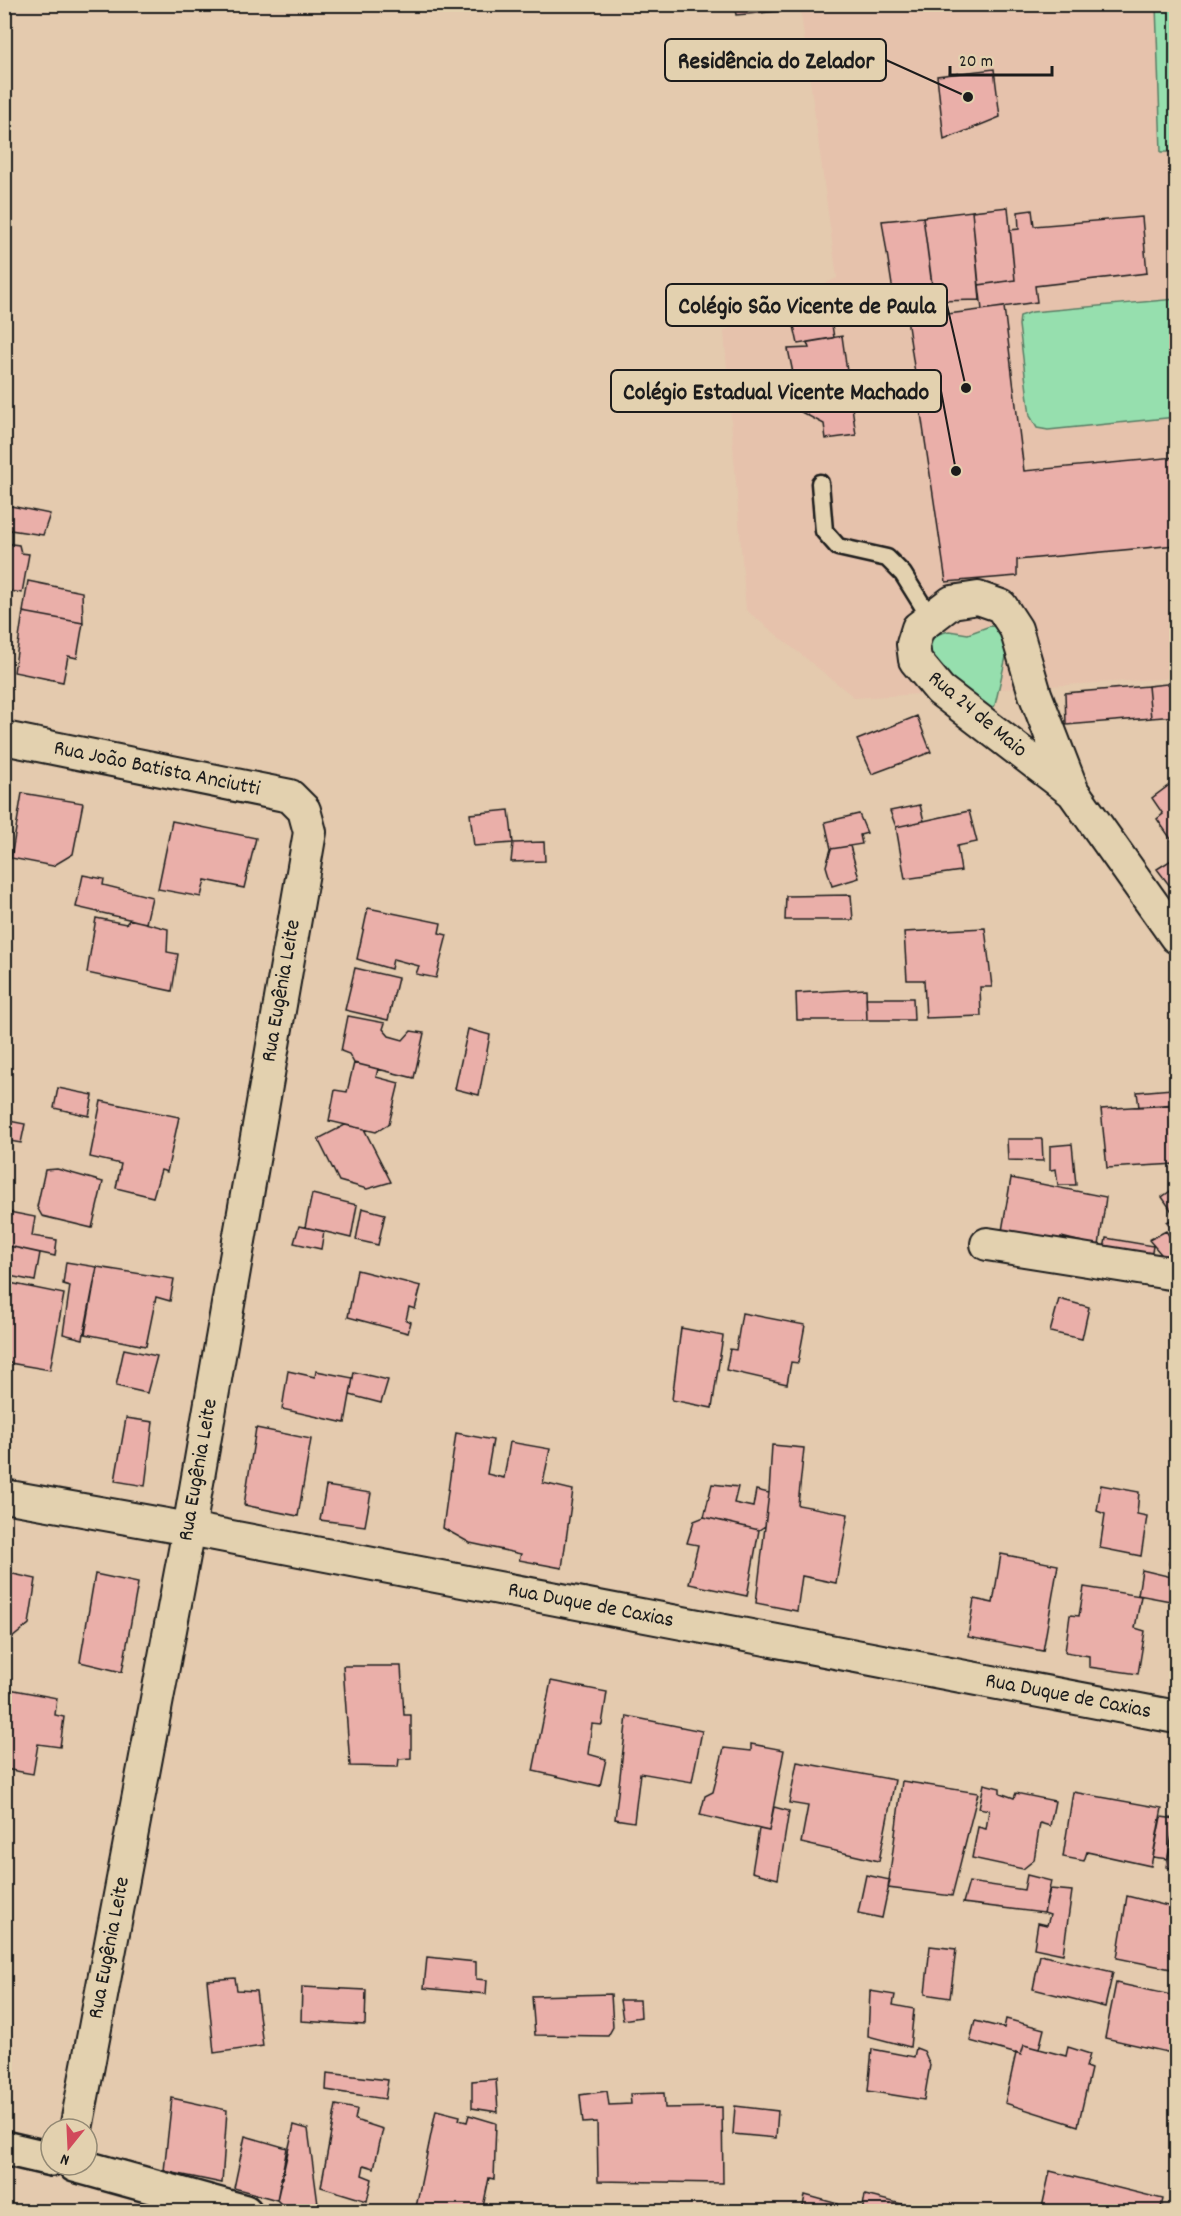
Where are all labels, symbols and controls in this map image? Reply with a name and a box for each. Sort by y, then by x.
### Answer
callout: Residência do Zelador [665,39,886,81]
scale bar [950,39,1052,77]
text: Residência do Zelador [678,46,875,80]
text: 20 m [959,50,993,75]
callout: Colégio São Vicente de Paula [666,284,947,326]
text: Colégio São Vicente de Paula [678,291,936,325]
callout: Colégio Estadual Vicente Machado [611,370,941,412]
text: Colégio Estadual Vicente Machado [623,377,929,411]
street label: Rua 24 de Maio [921,664,1033,766]
street label: Rua João Batista Anciutti [51,733,263,805]
street label: Rua Eugênia Leite [254,917,310,1065]
street label: Rua Eugênia Leite [171,1396,227,1544]
street label: Rua Duque de Caxias [505,1575,677,1637]
street label: Rua Duque de Caxias [983,1665,1154,1727]
street label: Rua Eugênia Leite [81,1874,139,2022]
north arrow [39,2117,99,2177]
text: N [58,2147,72,2171]

